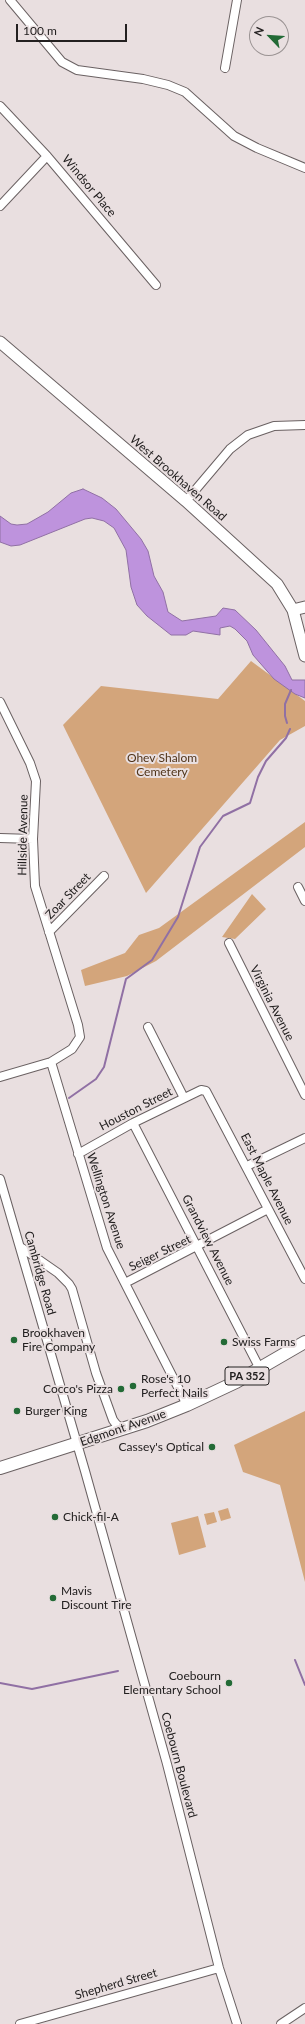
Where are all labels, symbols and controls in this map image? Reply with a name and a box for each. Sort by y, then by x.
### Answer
scale bar [18,16,129,42]
north arrow [249,16,289,56]
text: 100 m [23,23,57,38]
text: N [251,25,266,38]
street label: Windsor Place [59,152,119,220]
street label: West Brookhaven Road [127,432,229,524]
park label: Ohev Shalom Cemetery [127,751,197,779]
street label: Hillside Avenue [15,794,31,876]
street label: Zoar Street [42,870,94,922]
street label: Virginia Avenue [247,963,297,1043]
street label: Houston Street [97,1084,175,1134]
street label: East Maple Avenue [238,1131,296,1227]
street label: Wellington Avenue [84,1151,128,1251]
street label: Grandview Avenue [179,1192,237,1288]
street label: Cambridge Road [21,1229,59,1317]
street label: Seiger Street [127,1232,193,1274]
place label: Brookhaven Fire Company [22,1326,95,1354]
marker: Brookhaven Fire Company [9,1335,19,1345]
place label: Swiss Farms [232,1335,295,1349]
marker: Swiss Farms [219,1337,229,1347]
road number: PA 352 [225,1367,269,1385]
place label: Rose's 10 Perfect Nails [141,1372,208,1400]
marker: Rose's 10 Perfect Nails [128,1381,138,1391]
place label: Cocco's Pizza [43,1382,113,1396]
marker: Cocco's Pizza [116,1384,126,1394]
place label: Burger King [25,1404,87,1418]
marker: Burger King [12,1406,22,1416]
street label: Edgmont Avenue [78,1407,168,1449]
place label: Cassey's Optical [119,1440,204,1454]
marker: Cassey's Optical [207,1442,217,1452]
place label: Chick-fil-A [63,1510,119,1524]
marker: Chick-fil-A [50,1512,60,1522]
place label: Mavis Discount Tire [61,1584,132,1612]
marker: Mavis Discount Tire [48,1593,58,1603]
place label: Coebourn Elementary School [123,1669,221,1697]
marker: Coebourn Elementary School [224,1678,234,1688]
street label: Coebourn Boulevard [158,1711,200,1819]
street label: Shepherd Street [73,1965,159,2003]

